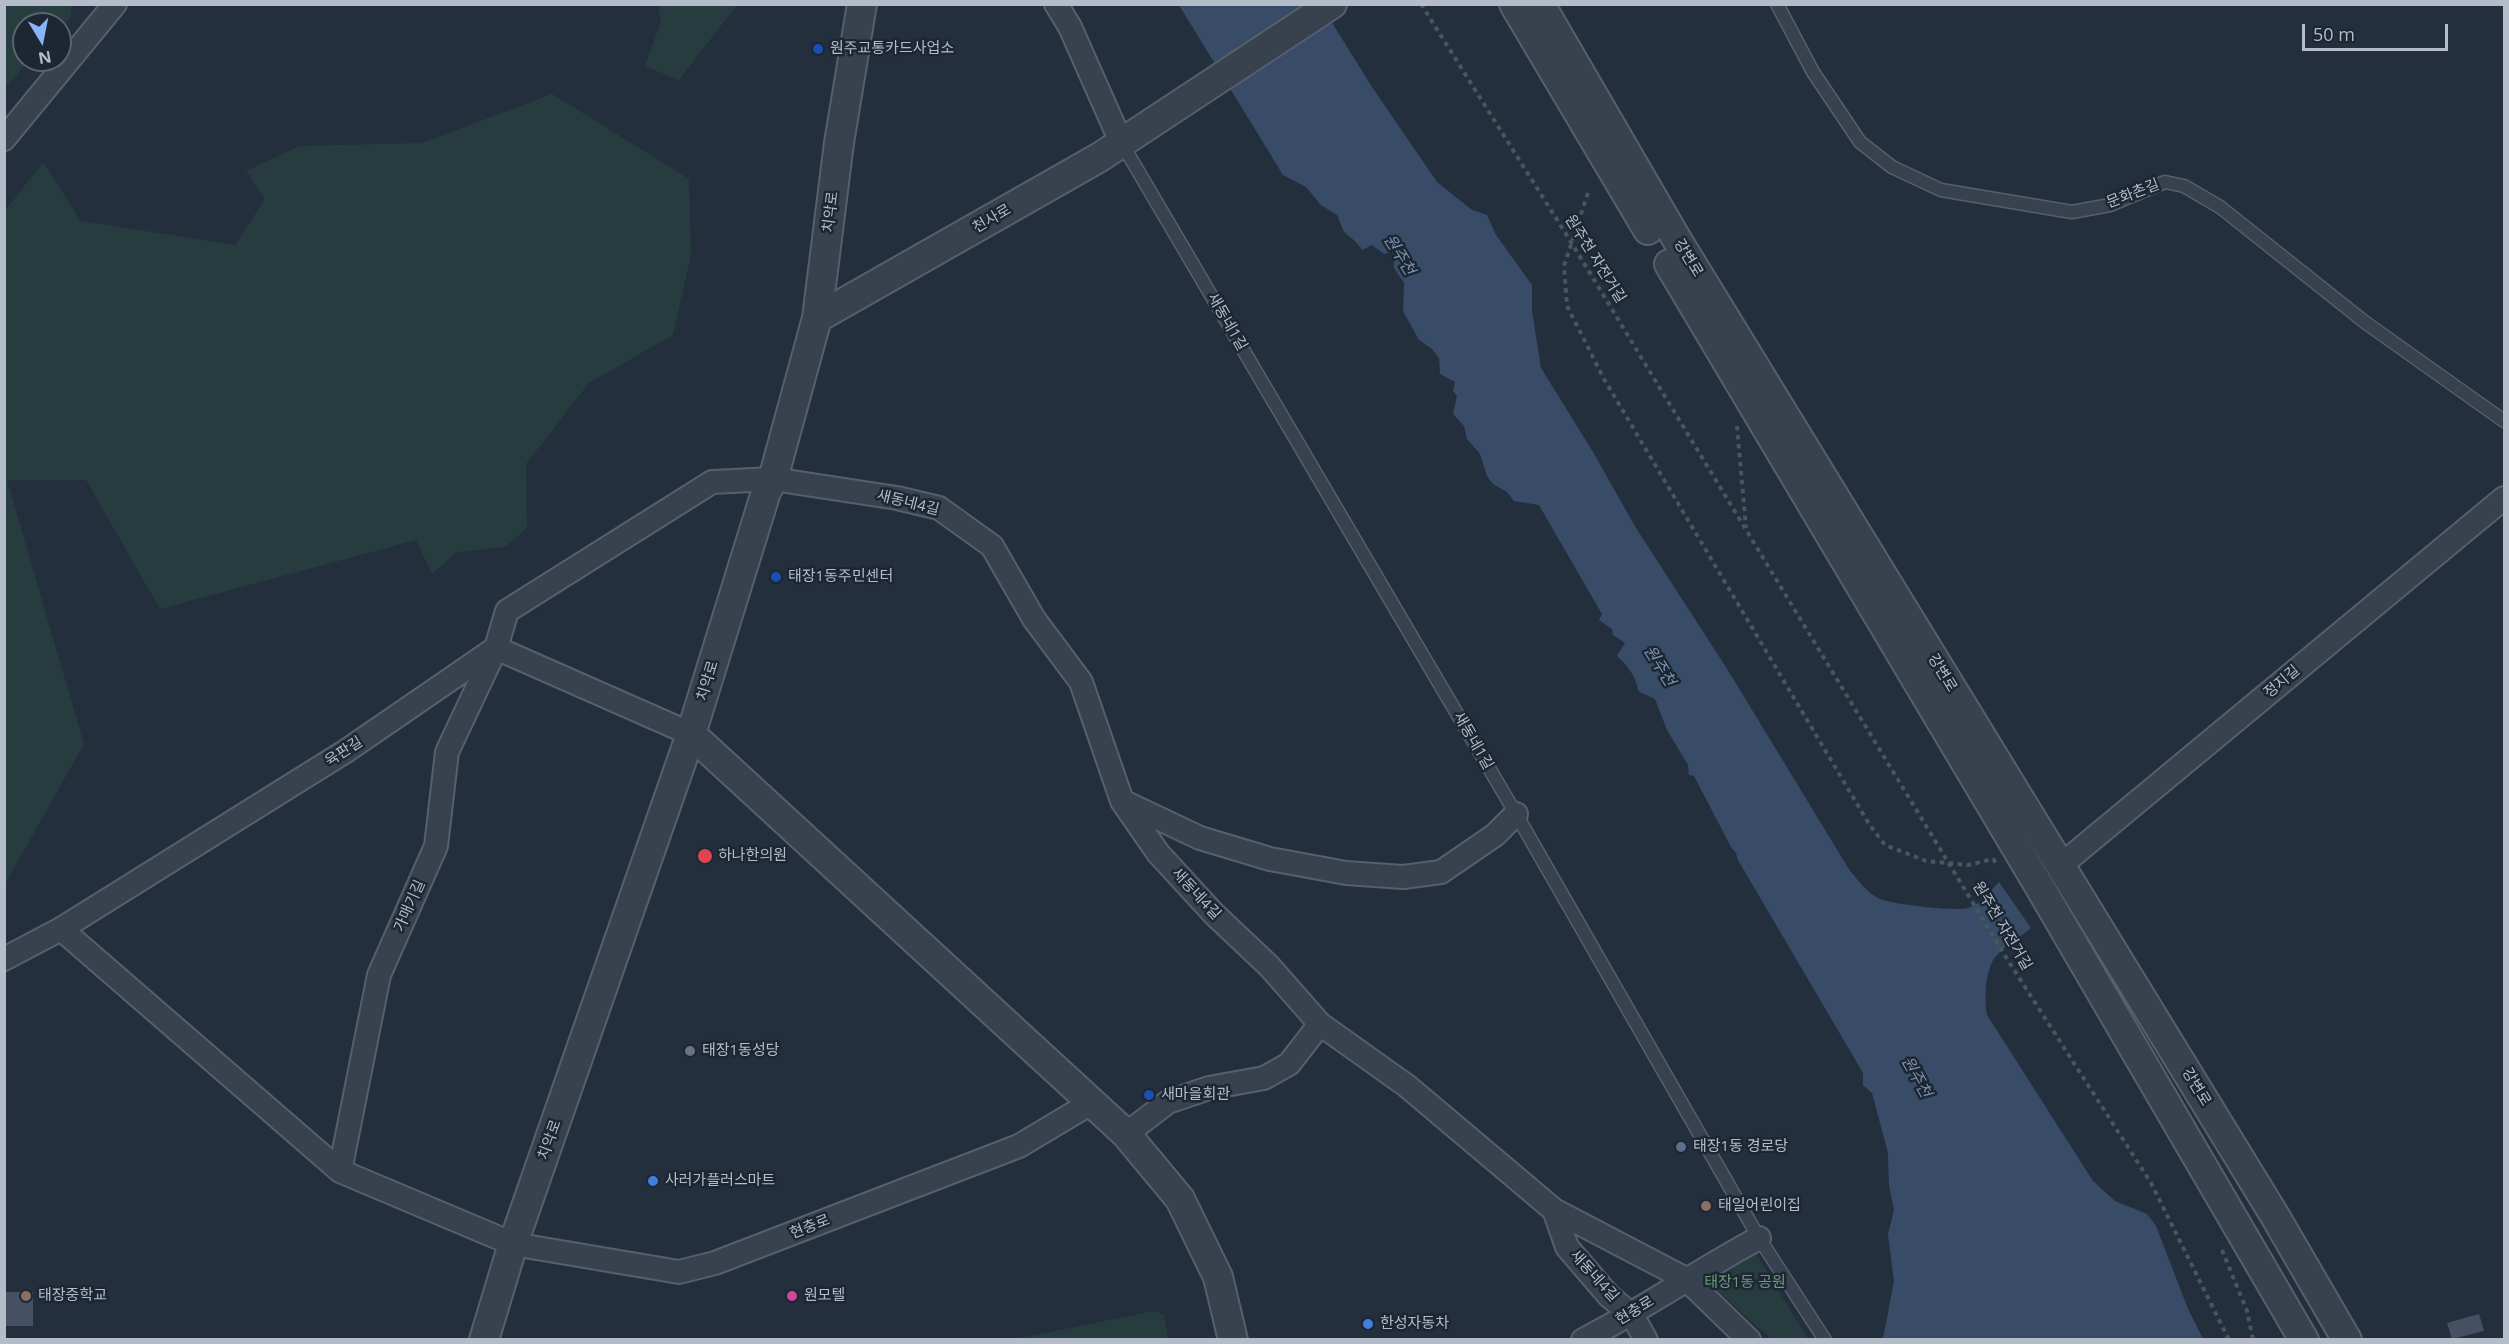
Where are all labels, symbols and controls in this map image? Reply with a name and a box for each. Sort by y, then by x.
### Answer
north arrow [12,12,72,72]
scale bar [2305,12,2450,50]
text: 50 m [2313,22,2355,46]
place label: 원주교통카드사업소 [830,40,954,58]
marker: 원주교통카드사업소 [811,42,825,56]
text: N [36,46,53,70]
street label: 문화촌길 [2104,176,2162,212]
street label: 치악로 [820,190,842,234]
street label: 천사로 [970,201,1014,237]
street label: 원주천 자전거길 [1561,212,1629,306]
water label: 원주천 [1379,231,1419,279]
street label: 강변로 [1670,236,1706,280]
street label: 새동네1길 [1203,290,1251,354]
street label: 새동네4길 [875,487,941,519]
place label: 태장1동주민센터 [788,568,893,586]
marker: 태장1동주민센터 [769,570,783,584]
water label: 원주천 [1639,642,1679,690]
street label: 강변로 [1924,651,1960,695]
street label: 치악로 [693,659,723,703]
street label: 정지길 [2260,662,2304,702]
street label: 새동네1길 [1449,709,1497,773]
street label: 육판길 [322,733,366,771]
marker: 하나한의원 [696,847,714,865]
place label: 하나한의원 [718,847,787,865]
street label: 새동네4길 [1168,865,1224,923]
street label: 가매기길 [391,877,429,935]
street label: 원주천 자전거길 [1968,878,2036,974]
place label: 태장1동성당 [702,1042,780,1060]
marker: 태장1동성당 [683,1044,697,1058]
water label: 원주천 [1897,1053,1935,1101]
street label: 강변로 [2178,1065,2214,1109]
place label: 새마을회관 [1161,1086,1230,1104]
marker: 새마을회관 [1142,1088,1156,1102]
street label: 치악로 [534,1117,566,1163]
place label: 태장1동 경로당 [1693,1138,1788,1156]
marker: 태장1동 경로당 [1674,1140,1688,1154]
place label: 사러가플러스마트 [665,1172,775,1190]
marker: 사러가플러스마트 [646,1174,660,1188]
place label: 태일어린이집 [1718,1197,1801,1215]
marker: 태일어린이집 [1699,1199,1713,1213]
street label: 현충로 [787,1211,833,1243]
street label: 새동네4길 [1566,1246,1622,1306]
park label: 태장1동 공원 [1704,1274,1786,1292]
place label: 태장중학교 [38,1287,107,1305]
place label: 원모텔 [804,1287,845,1305]
marker: 태장중학교 [19,1289,33,1303]
marker: 원모텔 [785,1289,799,1303]
street label: 현충로 [1613,1293,1657,1329]
place label: 한성자동차 [1380,1315,1449,1333]
marker: 한성자동차 [1361,1317,1375,1331]

